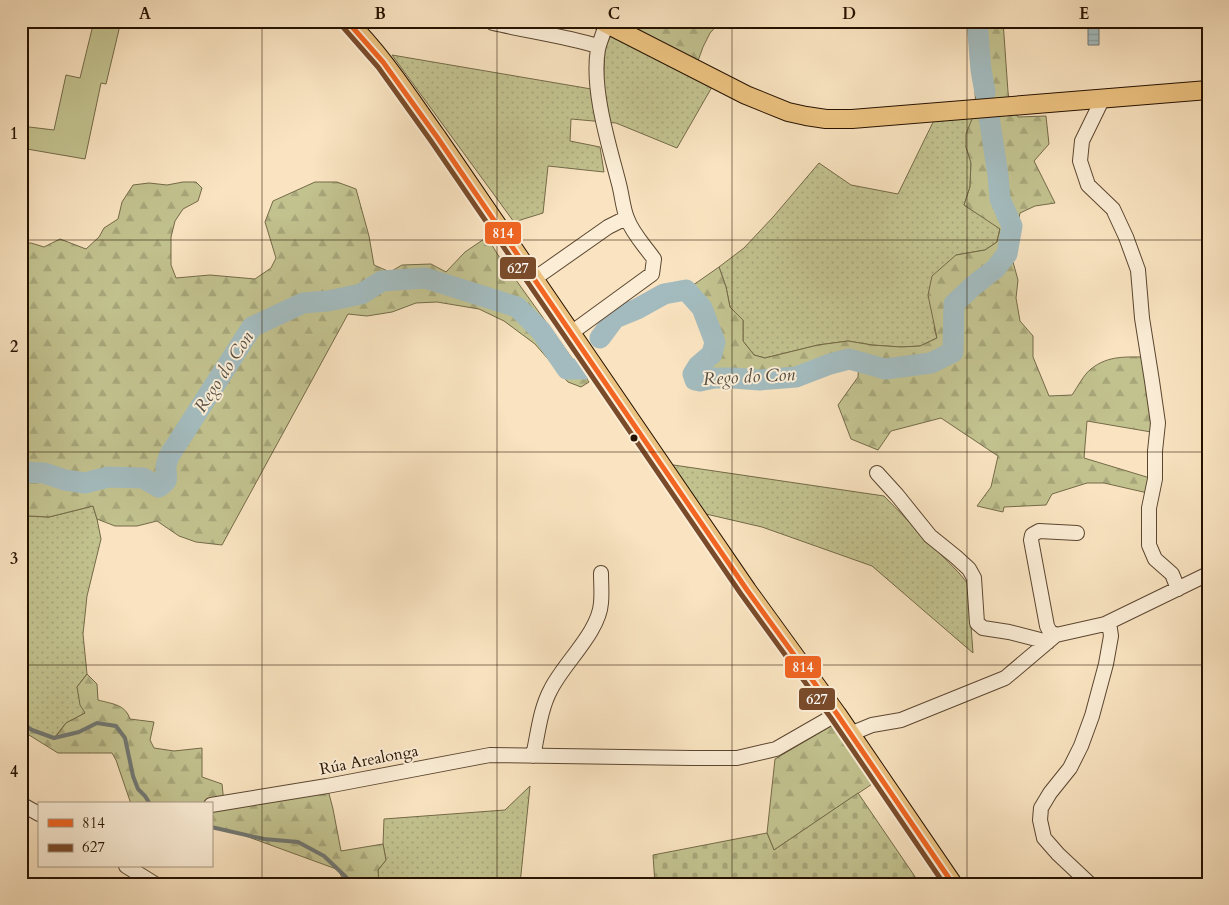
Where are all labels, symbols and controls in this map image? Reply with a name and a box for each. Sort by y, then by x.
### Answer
text: A [139,3,151,25]
text: B [374,3,386,25]
text: C [608,3,620,25]
text: D [842,3,856,25]
text: E [1079,3,1089,25]
text: 1 [10,123,18,145]
line badge: 814 [484,221,522,245]
text: 814 [492,224,514,243]
line badge: 627 [499,256,537,280]
text: 627 [507,259,529,278]
water label: Rego do Con [188,326,260,417]
text: 2 [10,336,18,358]
water label: Rego do Con [702,362,796,392]
unlabelled marker [629,433,639,443]
text: 3 [10,548,18,570]
line badge: 814 [784,655,822,679]
text: 814 [792,658,814,677]
line badge: 627 [798,687,836,711]
text: 627 [806,690,828,709]
street label: Rúa Arealonga [318,740,420,780]
text: 4 [10,761,18,783]
legend [38,802,212,868]
text: 814 [82,813,105,833]
text: 627 [82,837,105,857]

